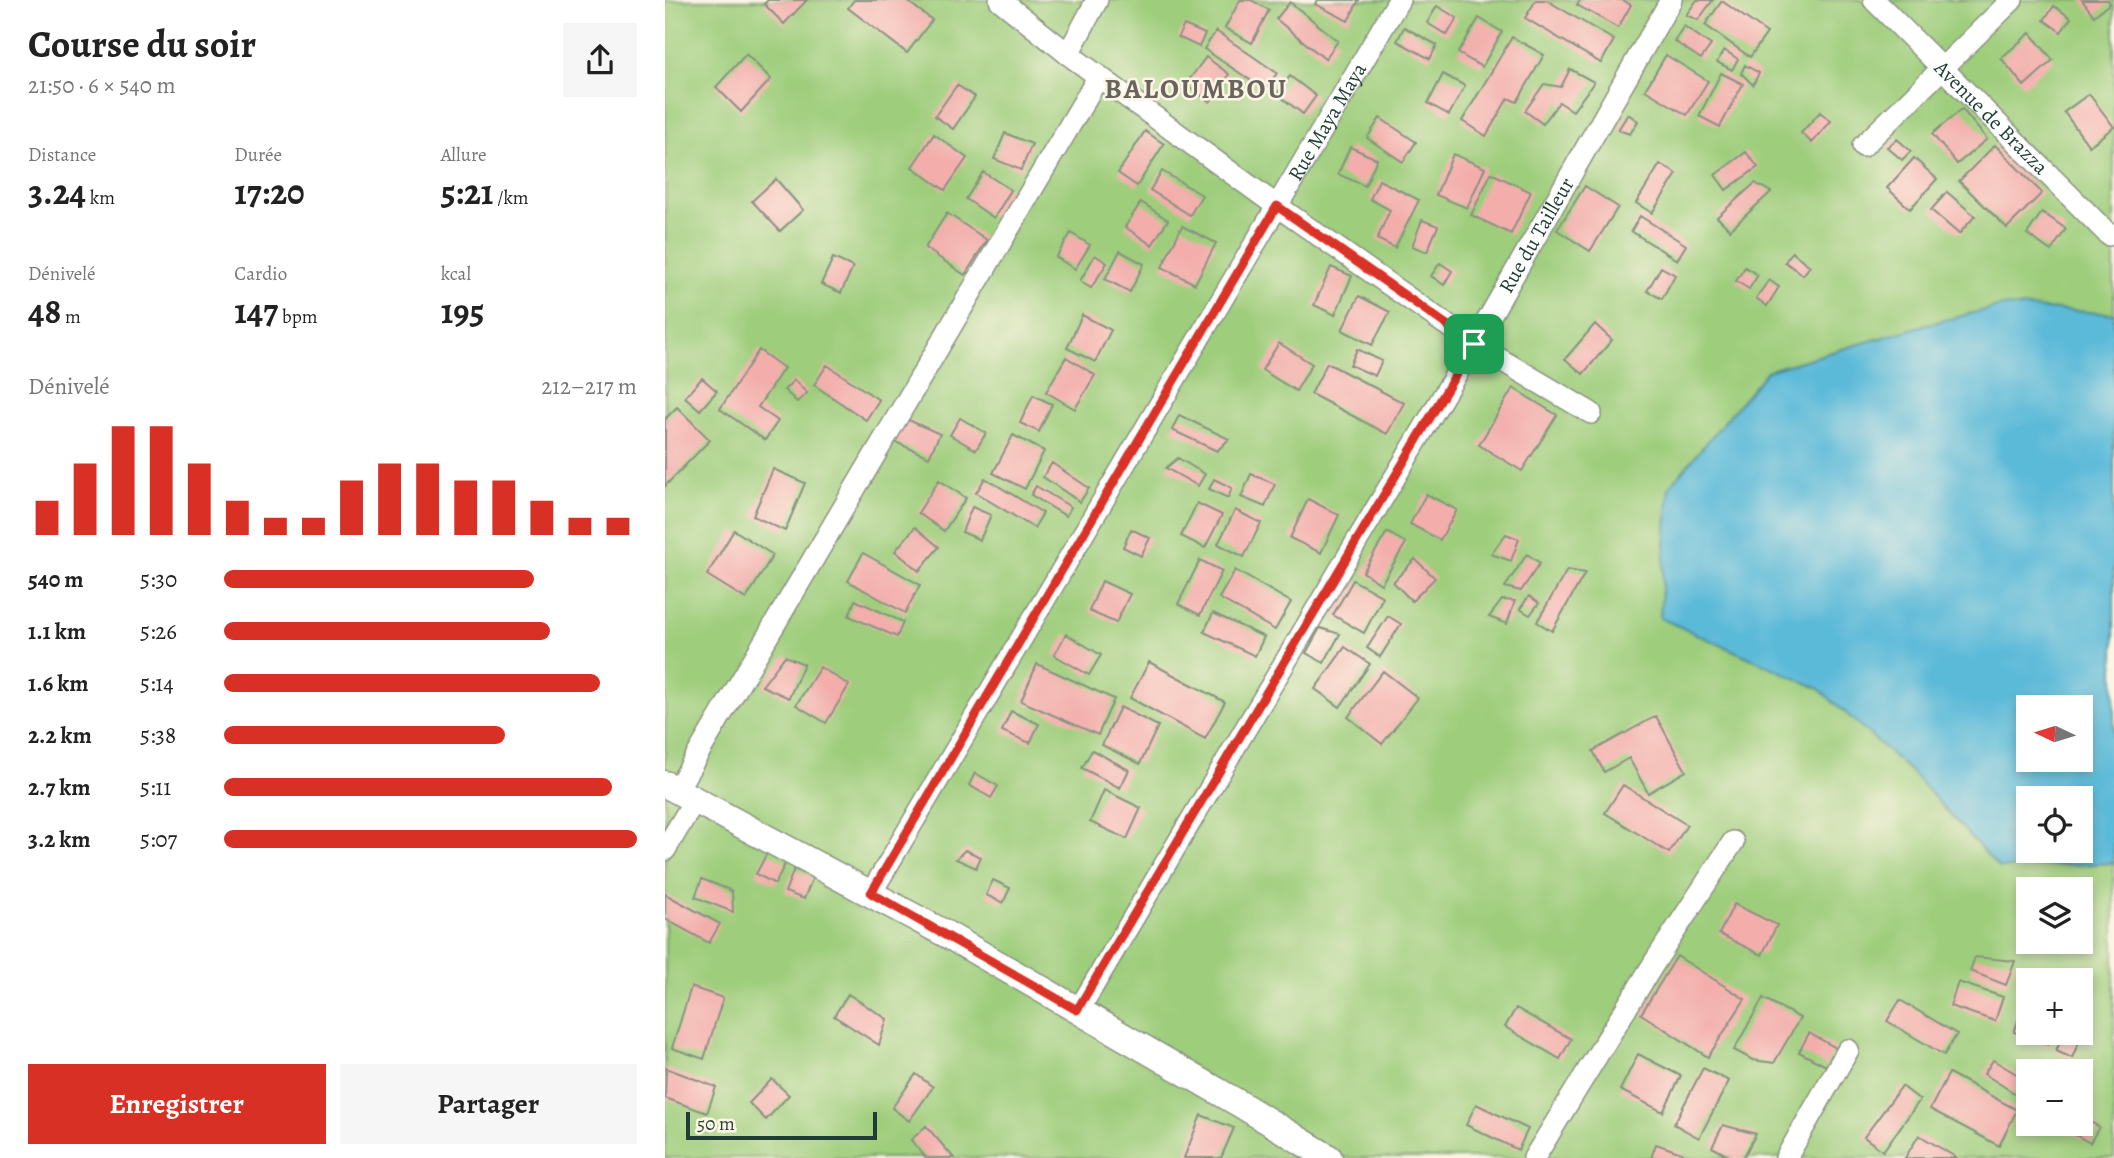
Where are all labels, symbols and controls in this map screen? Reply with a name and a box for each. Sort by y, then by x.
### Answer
text: Course du soir [28,18,256,70]
button: share [563,23,637,97]
street label: Avenue de Brazza [1927,53,2055,181]
street label: Rue Maya Maya [1281,57,1373,186]
text: 21:50 · 6 × 540 m [28,70,176,101]
district label: BALOUMBOU [1104,70,1288,108]
text: Distance [28,142,96,168]
text: Durée [234,142,282,168]
text: Allure [441,142,487,168]
text: 3.24 [28,168,86,216]
text: 17:20 [234,168,305,216]
text: 5:21 [441,168,493,216]
street label: Rue du Tailleur [1492,172,1581,298]
text: km [86,185,115,211]
text: /km [493,185,529,211]
text: Dénivelé [28,261,95,287]
text: Cardio [234,261,287,287]
text: kcal [441,261,471,287]
text: 48 [28,287,61,335]
text: 147 [234,287,278,335]
text: 195 [441,287,484,335]
text: m [61,304,81,330]
text: bpm [278,304,318,330]
pin [1444,314,1504,374]
icon: arrive [1455,325,1493,363]
text: Dénivelé [28,371,110,402]
text: 212–217 m [541,371,637,402]
text: 540 m [28,564,83,595]
text: 5:30 [140,564,177,595]
text: 1.1 km [28,616,86,647]
text: 5:26 [140,616,177,647]
text: 1.6 km [28,668,88,699]
text: 5:14 [140,668,174,699]
north arrow [2016,695,2093,772]
map controls [2016,695,2093,1136]
text: 2.2 km [28,720,92,751]
text: 5:38 [140,720,176,751]
text: 2.7 km [28,772,90,803]
text: 5:11 [140,772,171,803]
button: locate [2016,786,2093,863]
text: 3.2 km [28,824,91,855]
text: 5:07 [140,824,177,855]
button: layers [2016,877,2093,954]
button: + [2016,968,2093,1045]
button: − [2016,1059,2093,1136]
button: Enregistrer [28,1064,326,1144]
button: Partager [340,1064,637,1144]
scale bar [686,1109,877,1141]
text: 50 m [697,1111,735,1137]

